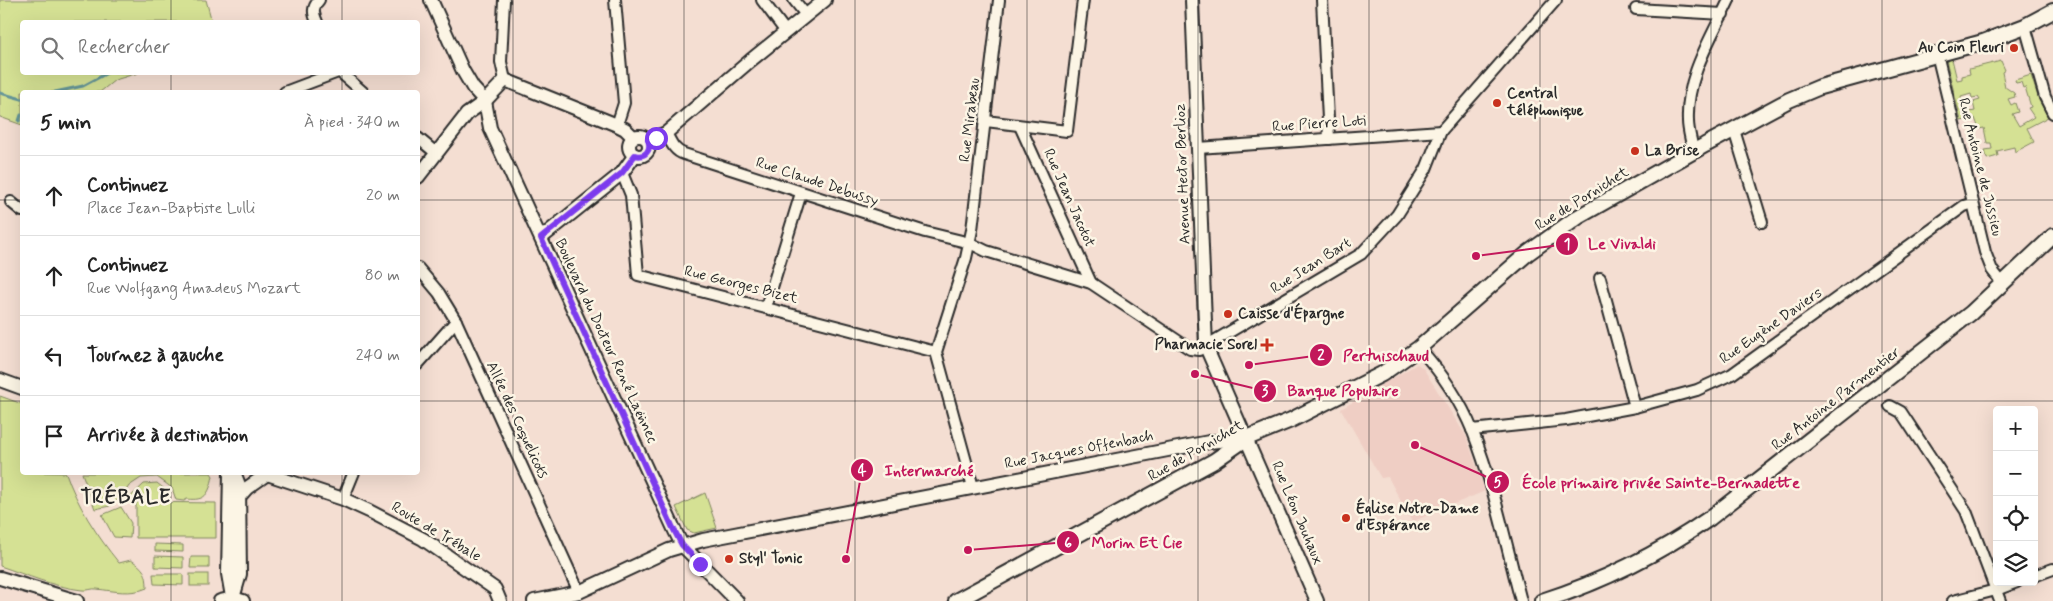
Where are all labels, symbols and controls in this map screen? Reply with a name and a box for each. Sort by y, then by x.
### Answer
search box [20,20,420,75]
icon: search [38,34,66,62]
text: Rechercher [78,35,170,60]
place label: Au Coin Fleuri [1918,38,2005,58]
marker: Au Coin Fleuri [2008,42,2020,54]
street label: Rue Mirabeau [955,77,985,163]
place label: Central téléphonique [1506,84,1584,121]
street label: Rue Antoine de Jussieu [1953,96,2007,238]
marker: Central téléphonique [1491,97,1503,109]
street label: Avenue Hector Berlioz [1171,103,1195,245]
text: 5 min [40,109,92,137]
street label: Rue Pierre Loti [1272,111,1367,137]
text: À pied · 340 m [304,112,400,133]
route start [645,127,668,150]
place label: La Brise [1645,141,1699,161]
marker: La Brise [1629,145,1641,157]
street label: Rue Jean Jacotot [1038,146,1100,250]
street label: Rue Claude Debussy [753,153,881,211]
street label: Rue de Pornichet [1531,162,1633,236]
text: Continuez [87,173,168,198]
icon: ahead [40,182,68,210]
text: 20 m [366,185,400,206]
text: Place Jean-Baptiste Lulli [87,198,255,219]
callout: Le Vivaldi [1554,228,1665,259]
street label: Rue Jean Bart [1267,233,1355,299]
text: Le Vivaldi [1588,234,1656,255]
text: 1 [1564,235,1570,255]
street label: Boulevard du Docteur René Laënnec [550,236,662,447]
text: Continuez [87,253,168,278]
street label: Rue Georges Bizet [682,261,800,310]
icon: ahead [40,262,68,290]
text: 80 m [365,265,400,286]
text: Rue Wolfgang Amadeus Mozart [87,278,301,299]
street label: Rue Eugène Daviers [1716,283,1827,369]
place label: Caisse d'Épargne [1238,302,1345,326]
marker: Caisse d'Épargne [1222,308,1234,320]
place label: Pharmacie Sorel [1155,335,1257,355]
marker: Pharmacie Sorel [1261,339,1273,351]
callout: Pertuischaud [1308,340,1439,371]
icon: left [40,342,68,370]
text: Tournez à gauche [87,343,224,368]
street label: Rue Antoine Parmentier [1768,343,1904,455]
text: 240 m [356,345,400,366]
text: 2 [1317,346,1325,366]
text: Pertuischaud [1343,346,1429,367]
street label: Allée des Coquelicots [481,358,553,482]
callout: Banque Populaire [1252,375,1409,406]
text: Banque Populaire [1287,381,1399,402]
text: 3 [1262,382,1269,402]
map controls [1993,406,2038,586]
button: + [1993,406,2038,451]
street label: Rue de Pornichet [1145,415,1248,486]
icon: arrive [40,422,68,450]
text: Arrivée à destination [87,423,248,448]
street label: Rue Jacques Offenbach [1003,426,1155,474]
button: − [1993,451,2038,496]
callout: Intermarché [849,454,983,485]
street label: Rue Léon Jouhaux [1266,458,1328,568]
text: 4 [858,461,867,481]
text: Intermarché [885,461,974,482]
callout: École primaire privée Sainte-Bernadette [1486,467,1811,498]
text: École primaire privée Sainte-Bernadette [1522,472,1800,494]
text: 5 [1493,473,1503,493]
district label: TRÉBALE [81,483,171,511]
button: locate [1993,496,2038,541]
street label: Route de Trébale [387,497,485,567]
place label: Église Notre-Dame d'Espérance [1356,497,1479,536]
marker: Église Notre-Dame d'Espérance [1340,512,1352,524]
callout: Morin Et Cie [1055,527,1194,558]
text: Morin Et Cie [1091,533,1183,554]
text: 6 [1064,534,1072,554]
button: layers [1993,541,2038,586]
place label: Styl' Tonic [739,549,802,569]
route end [689,553,712,576]
marker: Styl' Tonic [723,553,735,565]

